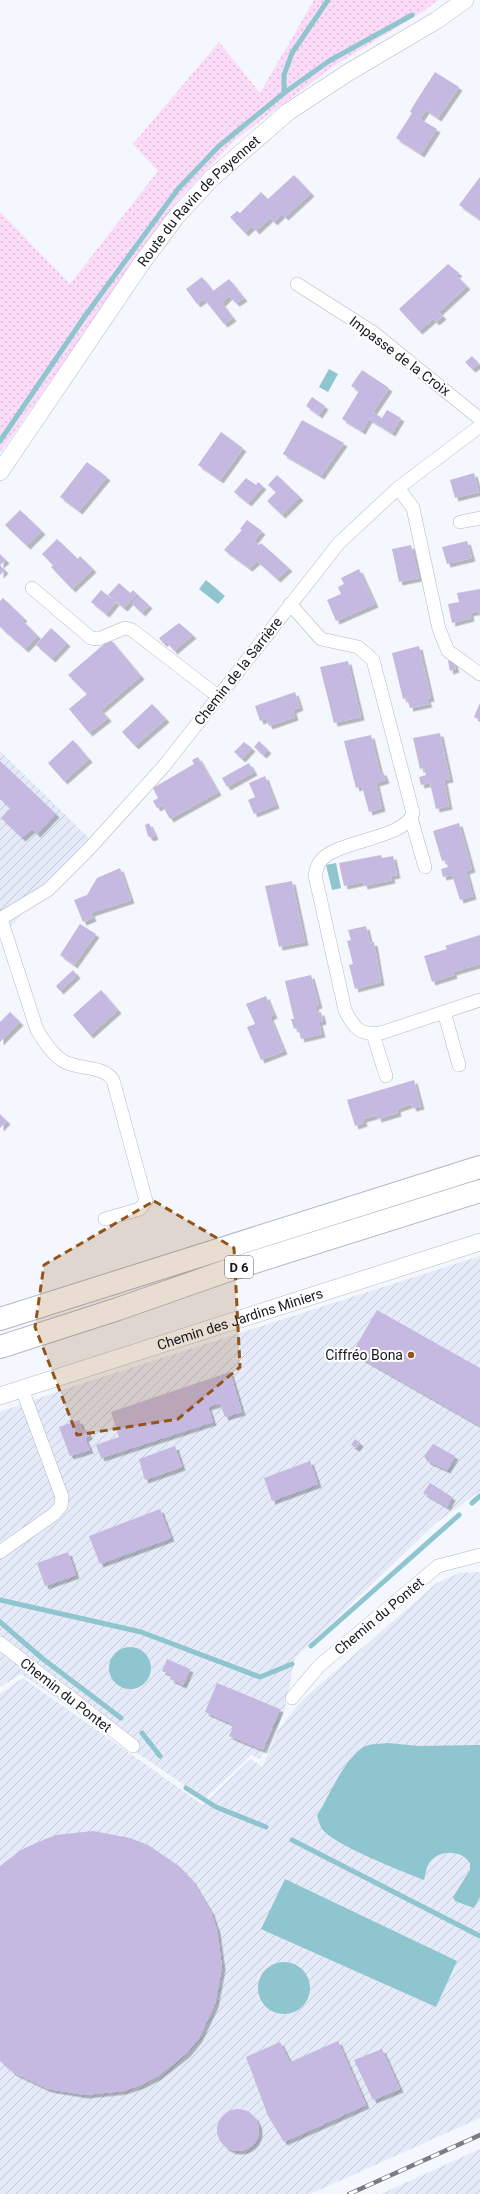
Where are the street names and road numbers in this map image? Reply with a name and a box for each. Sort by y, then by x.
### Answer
street label: Route du Ravin de Payennet [134,132,263,269]
street label: Impasse de la Croix [346,313,454,399]
street label: Chemin de la Sarrière [191,614,285,728]
road number: D 6 [225,1256,253,1278]
street label: Chemin des Jardins Miniers [155,1285,325,1353]
street label: Chemin du Pontet [331,1574,427,1658]
street label: Chemin du Pontet [17,1654,115,1736]

